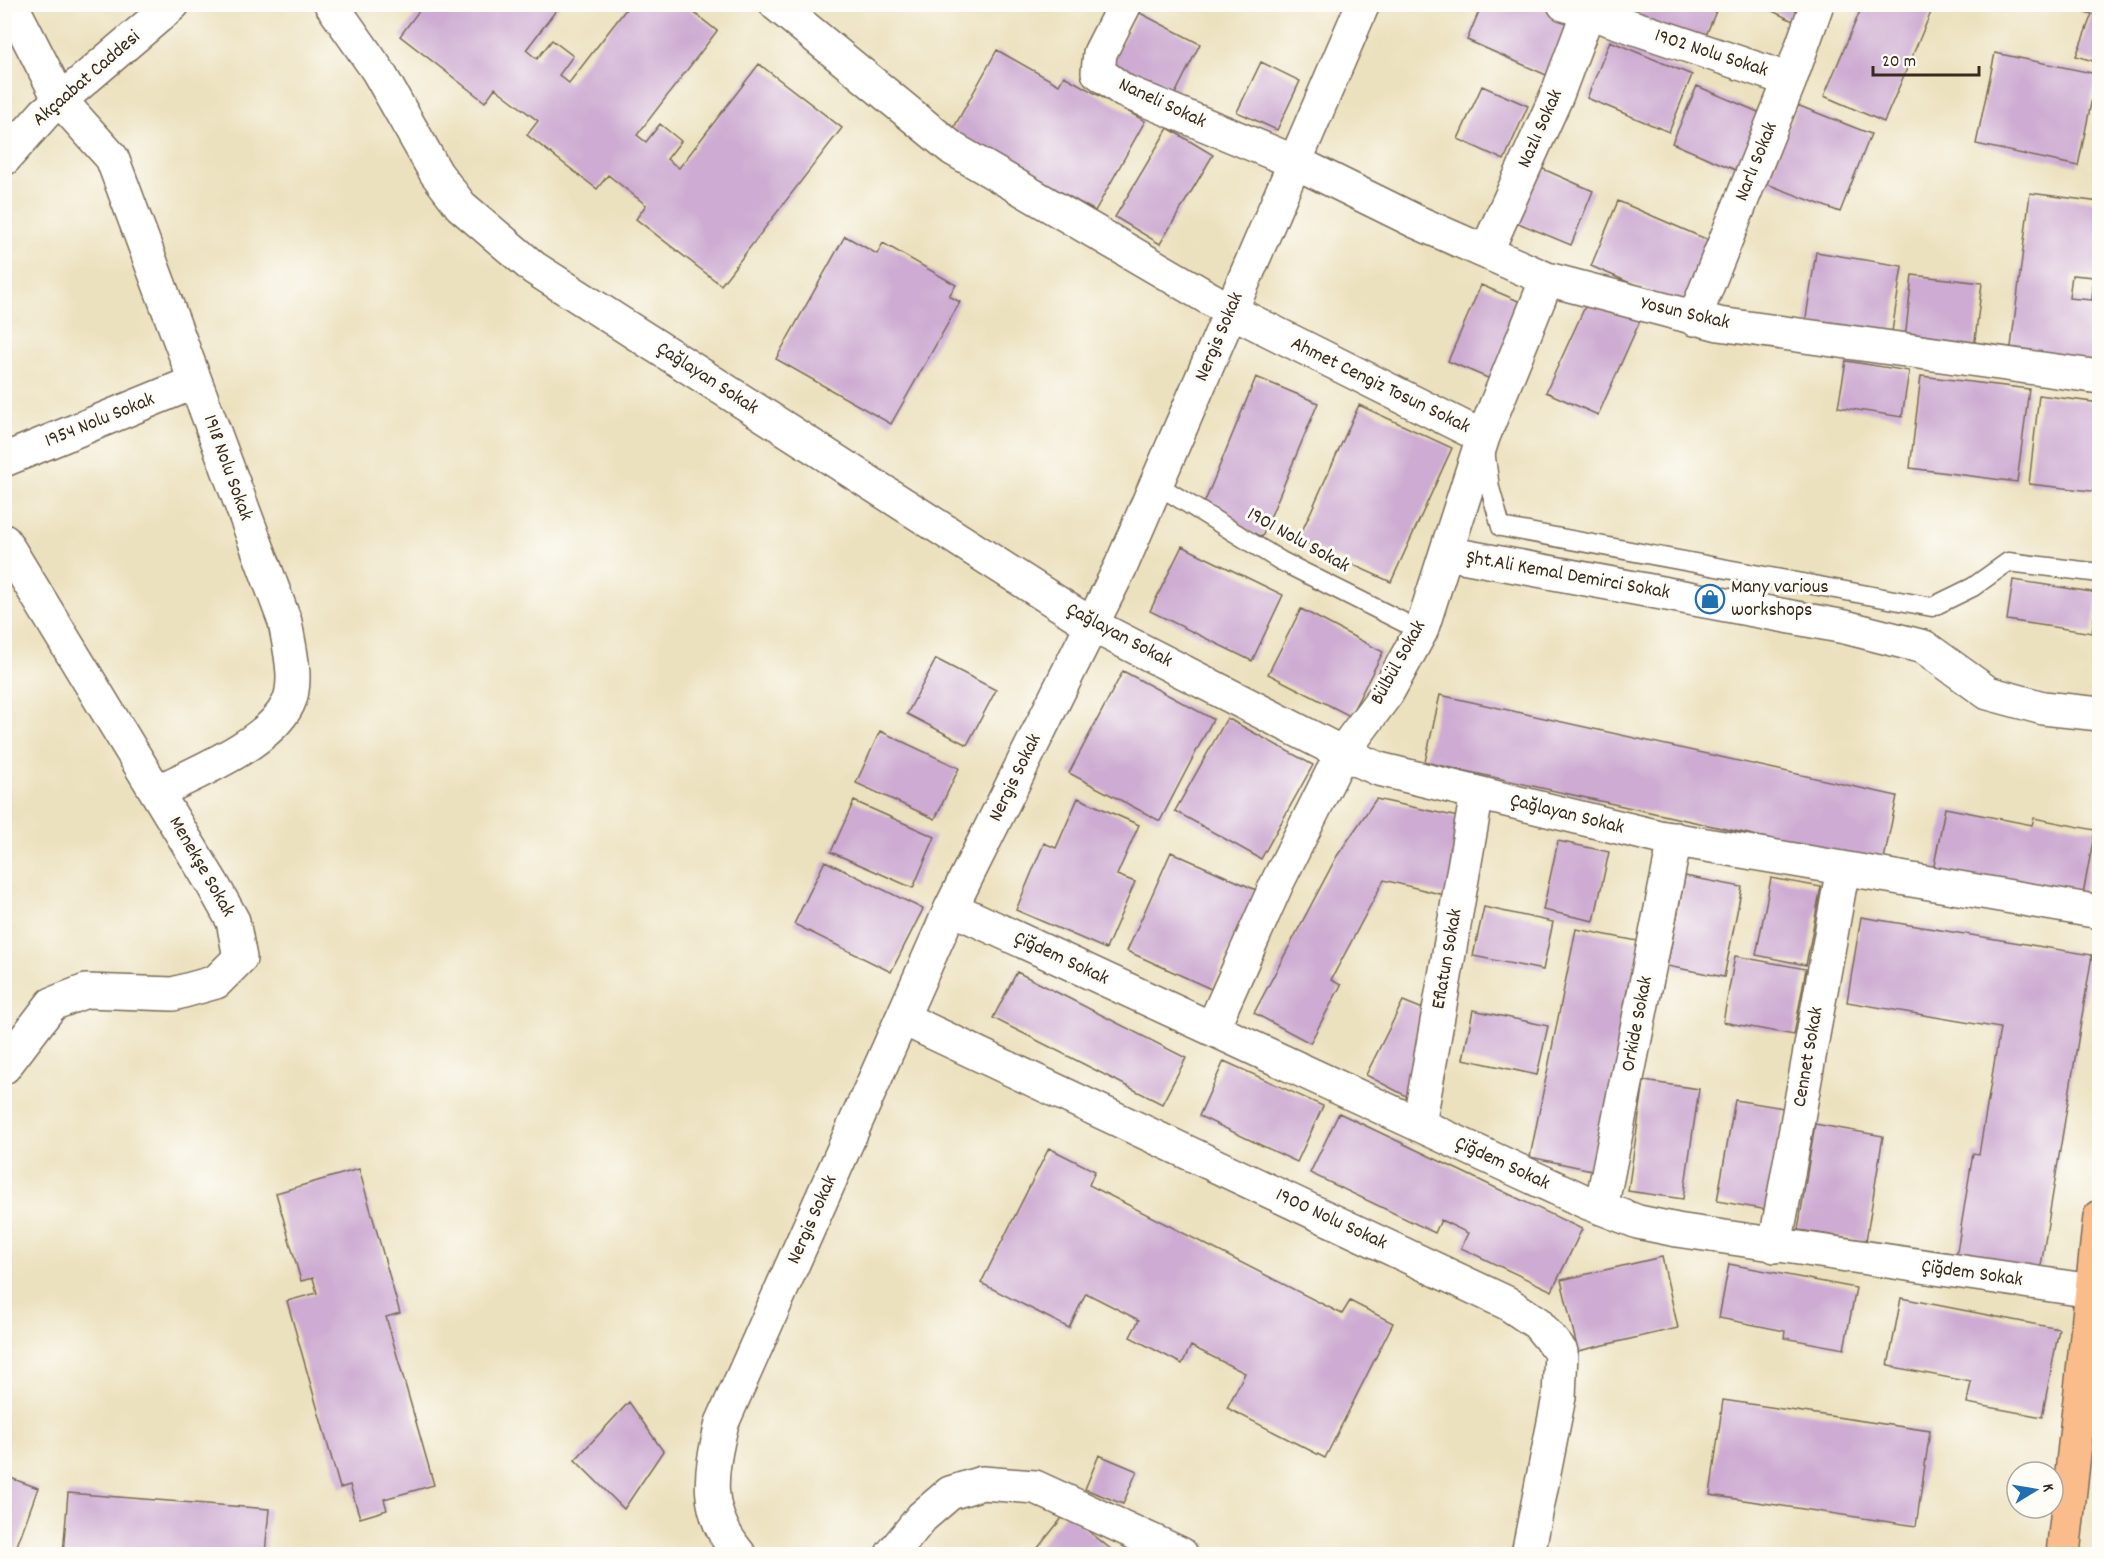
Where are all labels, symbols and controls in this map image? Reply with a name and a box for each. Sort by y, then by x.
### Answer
street label: 1902 Nolu Sokak [1651,22,1771,86]
street label: Akçaabat Caddesi [27,24,147,134]
scale bar [1873,39,1980,77]
text: 20 m [1882,50,1916,75]
street label: Naneli Sokak [1114,71,1210,137]
street label: Nazlı Sokak [1511,85,1571,173]
street label: Narlı Sokak [1728,118,1786,206]
street label: Nergis Sokak [1189,288,1251,386]
street label: Yosun Sokak [1638,290,1732,338]
street label: Ahmet Cengiz Tosun Sokak [1286,330,1474,442]
street label: Çağlayan Sokak [651,336,763,422]
street label: 1954 Nolu Sokak [41,386,159,456]
street label: 1918 Nolu Sokak [195,411,259,525]
street label: 1901 Nolu Sokak [1242,501,1354,581]
street label: Şht.Ali Kemal Demirci Sokak [1464,544,1672,608]
place label: Many various workshops [1731,574,1829,625]
shop icon: Many various workshops [1694,583,1726,615]
street label: Çağlayan Sokak [1061,596,1177,676]
street label: Bülbül Sokak [1364,616,1434,710]
street label: Nergis Sokak [983,729,1049,827]
street label: Çağlayan Sokak [1507,787,1627,843]
street label: Menekşe Sokak [161,811,241,923]
street label: Eflatun Sokak [1425,906,1471,1012]
street label: Çiğdem Sokak [1009,925,1113,993]
street label: Orkide Sokak [1615,974,1661,1074]
street label: Cennet Sokak [1786,1005,1832,1109]
street label: Çiğdem Sokak [1450,1130,1554,1198]
street label: Nergis Sokak [781,1171,845,1269]
street label: 1900 Nolu Sokak [1271,1182,1391,1258]
street label: Çiğdem Sokak [1920,1253,2024,1295]
north arrow [2005,1460,2065,1520]
text: K [2035,1482,2059,1494]

